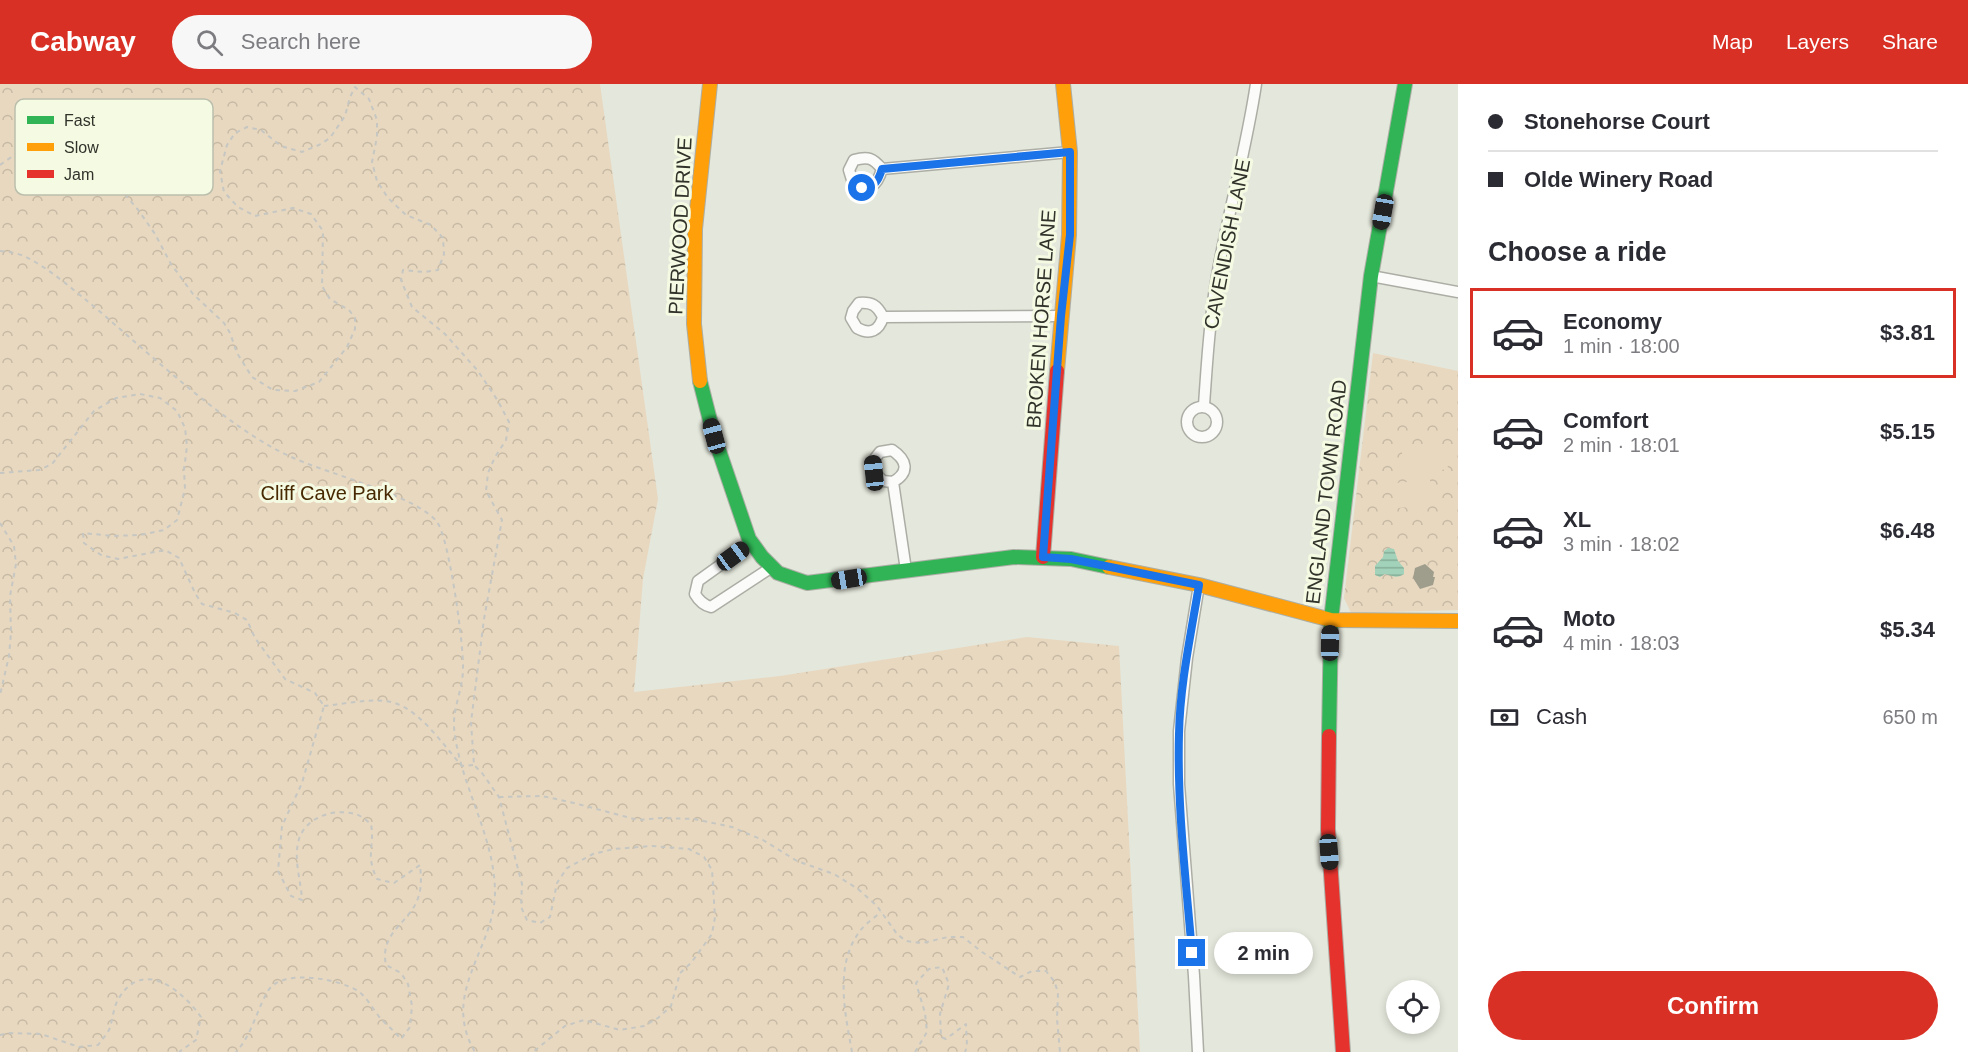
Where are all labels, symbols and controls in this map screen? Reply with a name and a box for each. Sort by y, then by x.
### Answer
search box [172,15,592,69]
text: Cabway [30,26,136,57]
icon: search [193,26,226,59]
text: Search here [241,29,361,54]
text: Map [1712,30,1753,53]
text: Layers [1786,30,1849,53]
text: Share [1882,30,1938,53]
legend [15,99,213,195]
text: Stonehorse Court [1524,109,1710,134]
text: Fast [64,112,96,129]
street label: PIERWOOD DRIVE [664,137,696,315]
text: Slow [64,139,99,156]
street label: CAVENDISH LANE [1200,157,1254,331]
text: Jam [64,166,94,183]
text: Olde Winery Road [1524,167,1713,192]
route start [848,174,875,201]
car [1371,193,1395,231]
street label: BROKEN HORSE LANE [1022,209,1060,429]
text: Choose a ride [1488,237,1667,267]
icon: car [1491,306,1545,360]
text: Economy [1563,309,1662,334]
text: $3.81 [1880,320,1935,345]
text: 1 min · 18:00 [1563,335,1680,357]
street label: ENGLAND TOWN ROAD [1301,379,1351,605]
icon: car [1491,405,1545,459]
text: Comfort [1563,408,1649,433]
car [701,416,727,456]
text: $5.15 [1880,419,1935,444]
text: 2 min · 18:01 [1563,434,1680,456]
car [863,454,885,492]
park label: Cliff Cave Park [260,482,395,504]
icon: car [1491,504,1545,558]
text: XL [1563,507,1591,532]
text: $6.48 [1880,518,1935,543]
text: 3 min · 18:02 [1563,533,1680,555]
car [713,538,753,574]
car [830,567,868,591]
icon: car [1491,603,1545,657]
text: Moto [1563,606,1616,631]
text: $5.34 [1880,617,1935,642]
car [1321,625,1339,661]
text: 4 min · 18:03 [1563,632,1680,654]
icon: cash [1488,701,1521,734]
text: Cash [1536,704,1587,729]
text: 650 m [1882,706,1938,728]
car [1319,833,1339,871]
callout: 2 min [1213,932,1312,974]
route end [1178,939,1205,966]
text: 2 min [1237,942,1290,964]
button: Confirm [1488,971,1938,1040]
map controls [1386,980,1440,1034]
button: locate [1386,980,1440,1034]

